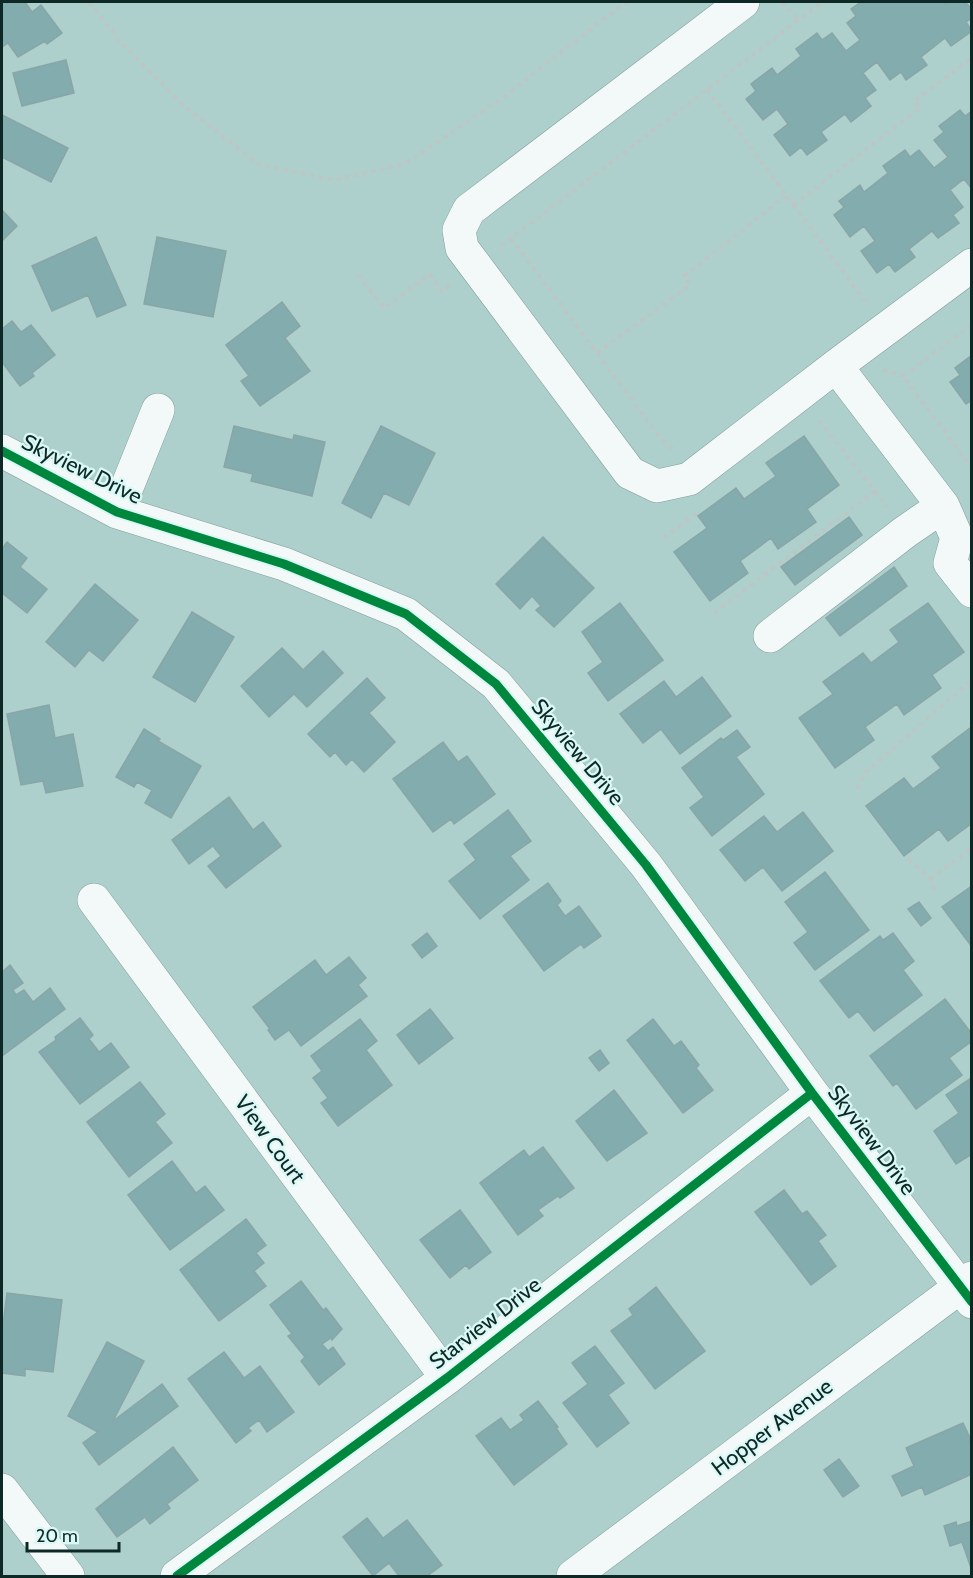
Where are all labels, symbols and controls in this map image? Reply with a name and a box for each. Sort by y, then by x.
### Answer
street label: Skyview Drive [17,428,147,510]
street label: Skyview Drive [526,693,630,811]
street label: Skyview Drive [822,1080,922,1200]
street label: View Court [229,1090,311,1189]
street label: Starview Drive [424,1271,546,1375]
street label: Hopper Avenue [706,1373,838,1481]
scale bar [27,1515,118,1553]
text: 20 m [36,1525,78,1547]

